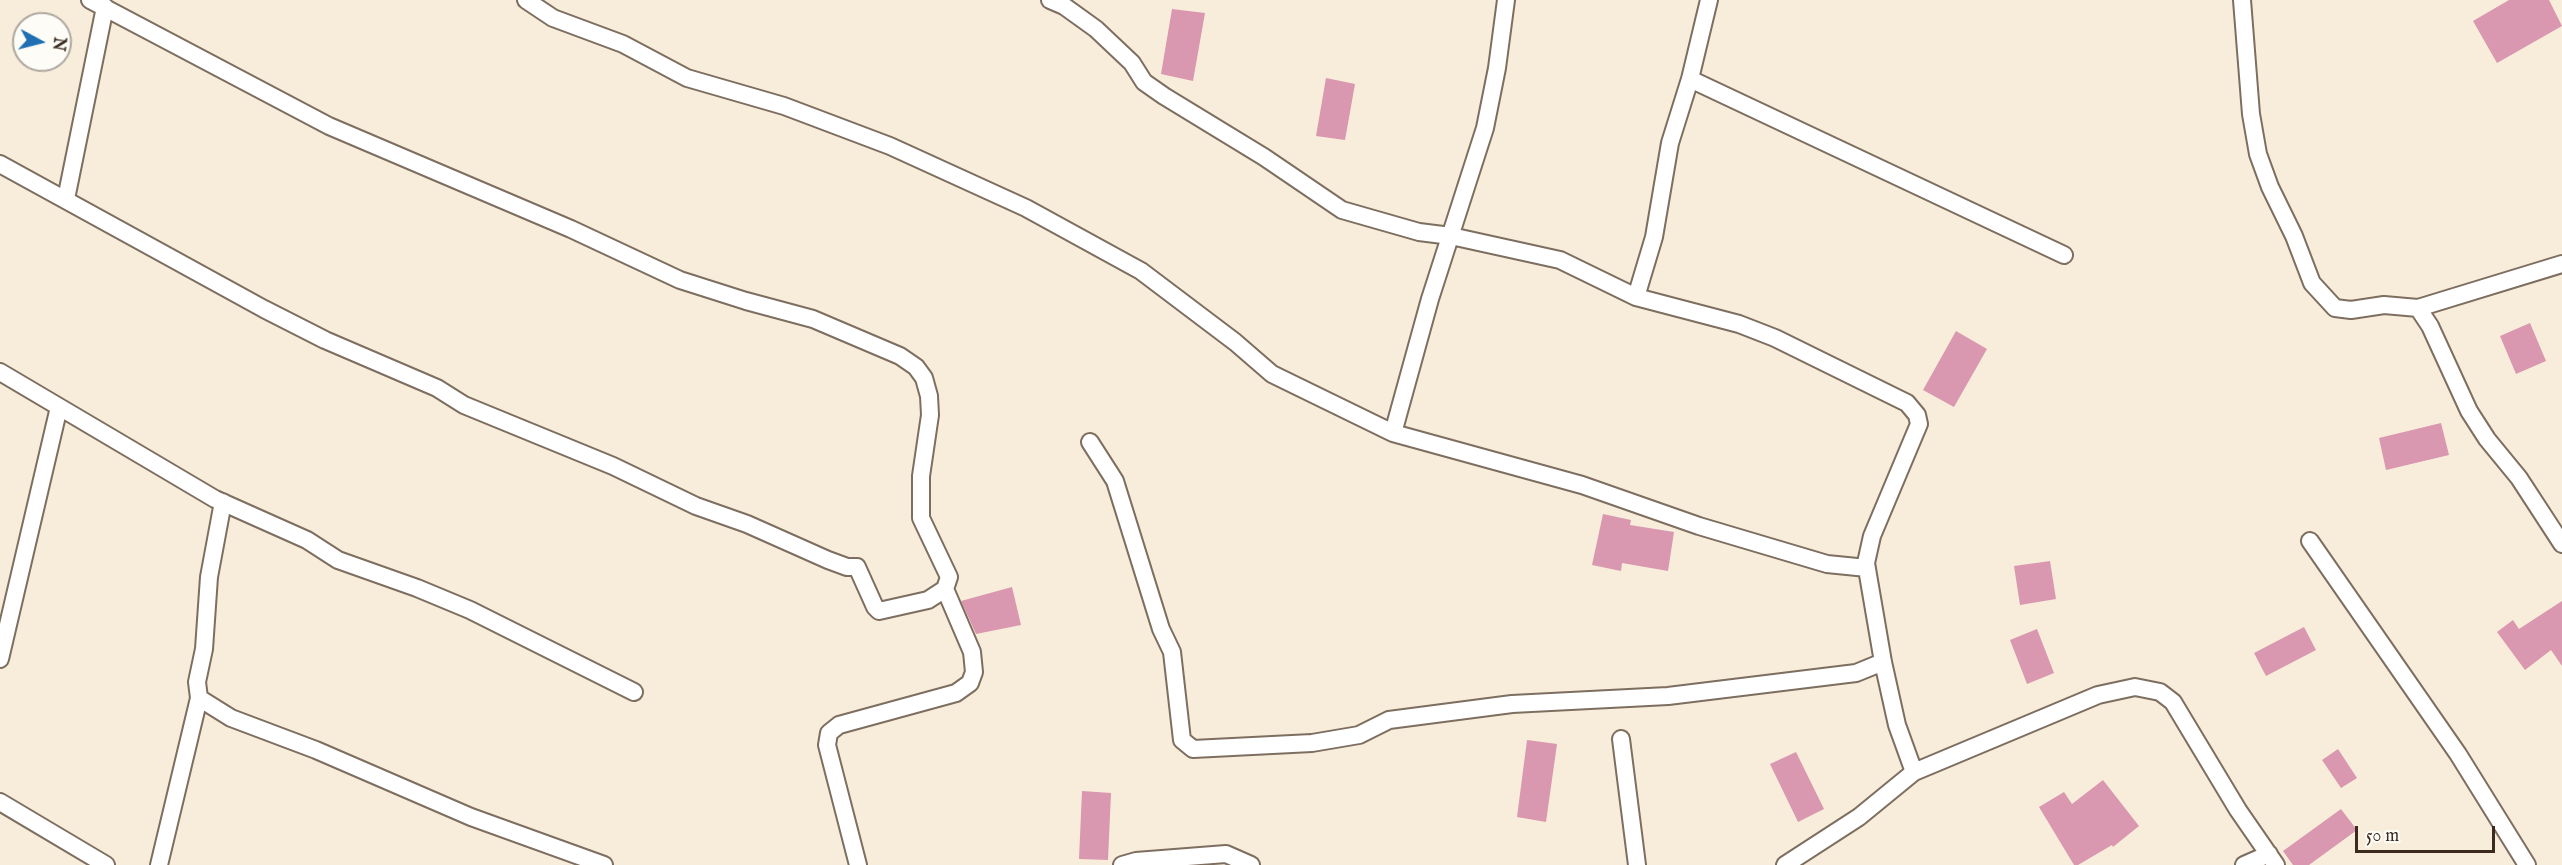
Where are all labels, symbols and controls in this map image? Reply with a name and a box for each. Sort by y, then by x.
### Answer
north arrow [12,12,72,72]
text: N [47,36,69,52]
scale bar [2358,814,2498,852]
text: 50 m [2366,825,2399,848]

